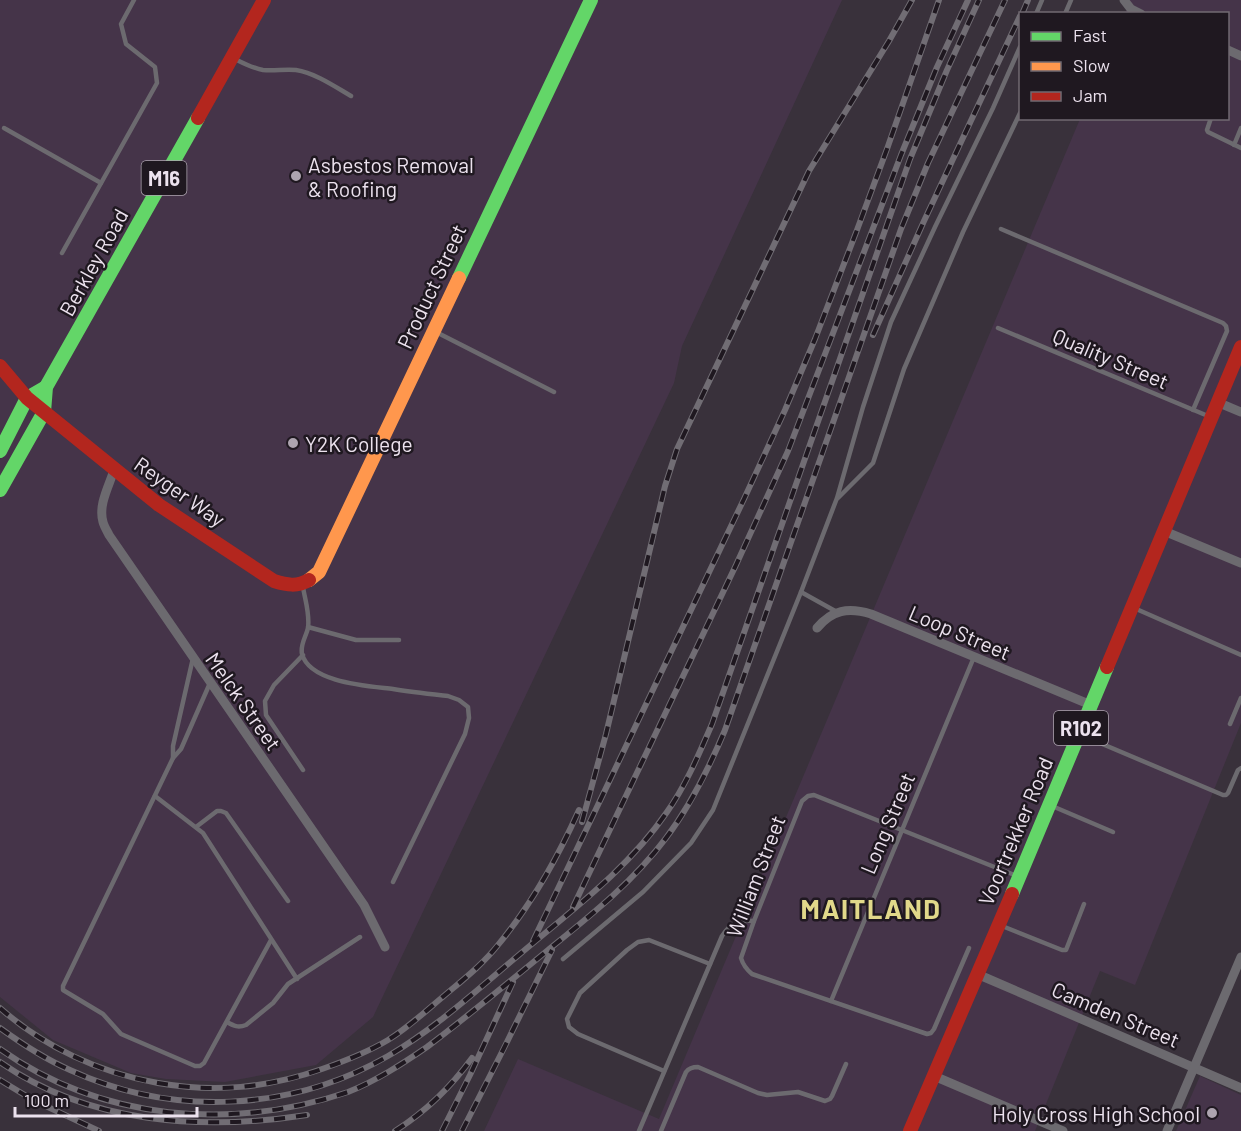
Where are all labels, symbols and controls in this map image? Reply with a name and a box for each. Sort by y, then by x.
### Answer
legend [1019,12,1229,120]
text: Fast [1073,24,1107,46]
text: Slow [1073,54,1110,76]
text: Jam [1073,84,1107,106]
place label: Asbestos Removal & Roofing [308,152,474,201]
road number: M16 [142,161,186,195]
marker: Asbestos Removal & Roofing [289,169,303,183]
street label: Berkley Road [53,204,133,320]
street label: Product Street [391,220,471,352]
street label: Quality Street [1049,322,1173,394]
place label: Y2K College [305,431,413,456]
marker: Y2K College [286,436,300,450]
street label: Reyger Way [130,451,230,532]
street label: Loop Street [905,599,1015,665]
street label: Melck Street [201,647,287,755]
road number: R102 [1054,711,1108,745]
street label: Voortrekker Road [972,753,1058,909]
street label: Long Street [854,769,920,877]
street label: William Street [720,812,790,940]
district label: MAITLAND [801,892,941,924]
street label: Camden Street [1048,976,1184,1052]
scale bar [15,1080,196,1118]
text: 100 m [24,1089,69,1111]
place label: Holy Cross High School [992,1101,1200,1126]
marker: Holy Cross High School [1205,1106,1219,1120]

